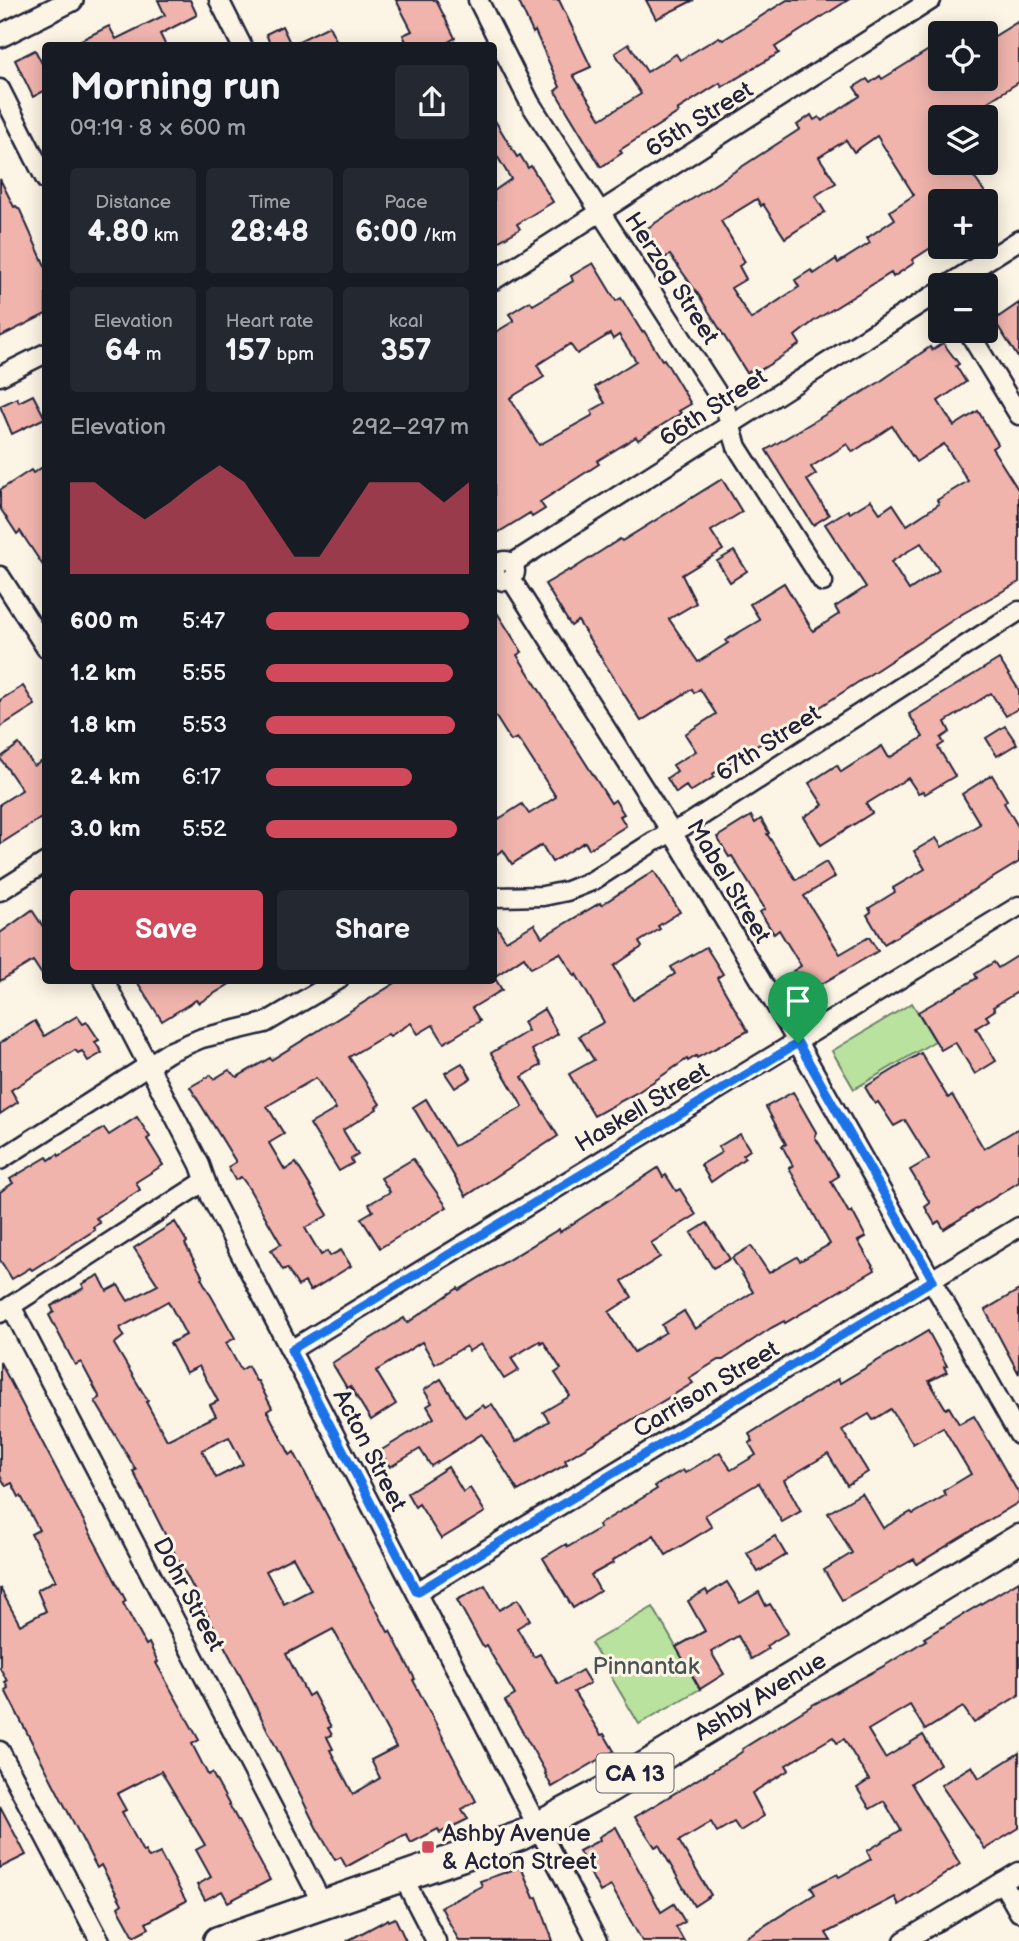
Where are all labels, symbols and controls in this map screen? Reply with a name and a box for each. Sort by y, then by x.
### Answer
map controls [928,21,998,343]
button: locate [928,21,998,91]
text: Morning run [70,65,281,110]
button: share [395,65,469,139]
street label: 65th Street [640,75,759,164]
button: layers [928,105,998,175]
text: 09:19 · 8 × 600 m [70,114,246,142]
button: + [928,189,998,259]
text: Distance [95,191,171,214]
text: Time [248,191,291,214]
text: Pace [384,191,427,214]
street label: Herzog Street [618,207,725,350]
text: 4.80 [88,214,149,250]
text: 28:48 [230,214,309,250]
text: 6:00 [355,214,418,250]
text: km [149,224,179,247]
text: /km [418,224,457,247]
button: − [928,273,998,343]
text: Elevation [94,310,173,333]
text: Heart rate [226,310,313,333]
text: kcal [389,310,423,333]
text: 64 [105,333,141,369]
text: 157 [225,333,271,369]
text: 357 [380,333,432,369]
text: m [141,343,162,366]
text: bpm [271,343,314,366]
street label: 66th Street [654,362,773,453]
text: Elevation [70,413,166,441]
text: 292–297 m [351,413,469,441]
text: 600 m [70,607,138,635]
text: 5:47 [182,607,225,635]
text: 1.2 km [70,659,136,687]
text: 5:55 [182,659,226,687]
street label: 67th Street [710,699,827,788]
text: 1.8 km [70,711,136,739]
text: 5:53 [182,711,227,739]
text: 2.4 km [70,763,140,791]
text: 6:17 [182,763,221,791]
street label: Mabel Street [680,814,777,949]
text: 3.0 km [70,815,141,843]
text: 5:52 [182,815,227,843]
button: Save [70,890,263,970]
button: Share [277,890,469,970]
pin [768,971,828,1043]
icon: arrive [779,982,817,1020]
street label: Haskell Street [570,1056,715,1159]
street label: Carrison Street [628,1334,785,1444]
street label: Acton Street [327,1385,413,1516]
street label: Dohr Street [146,1532,231,1657]
street label: Ashby Avenue [689,1646,831,1747]
park label: Pinnantak [593,1652,700,1681]
road number: CA 13 [596,1754,674,1792]
place label: Ashby Avenue & Acton Street [442,1819,598,1876]
marker: Ashby Avenue & Acton Street [420,1839,436,1855]

